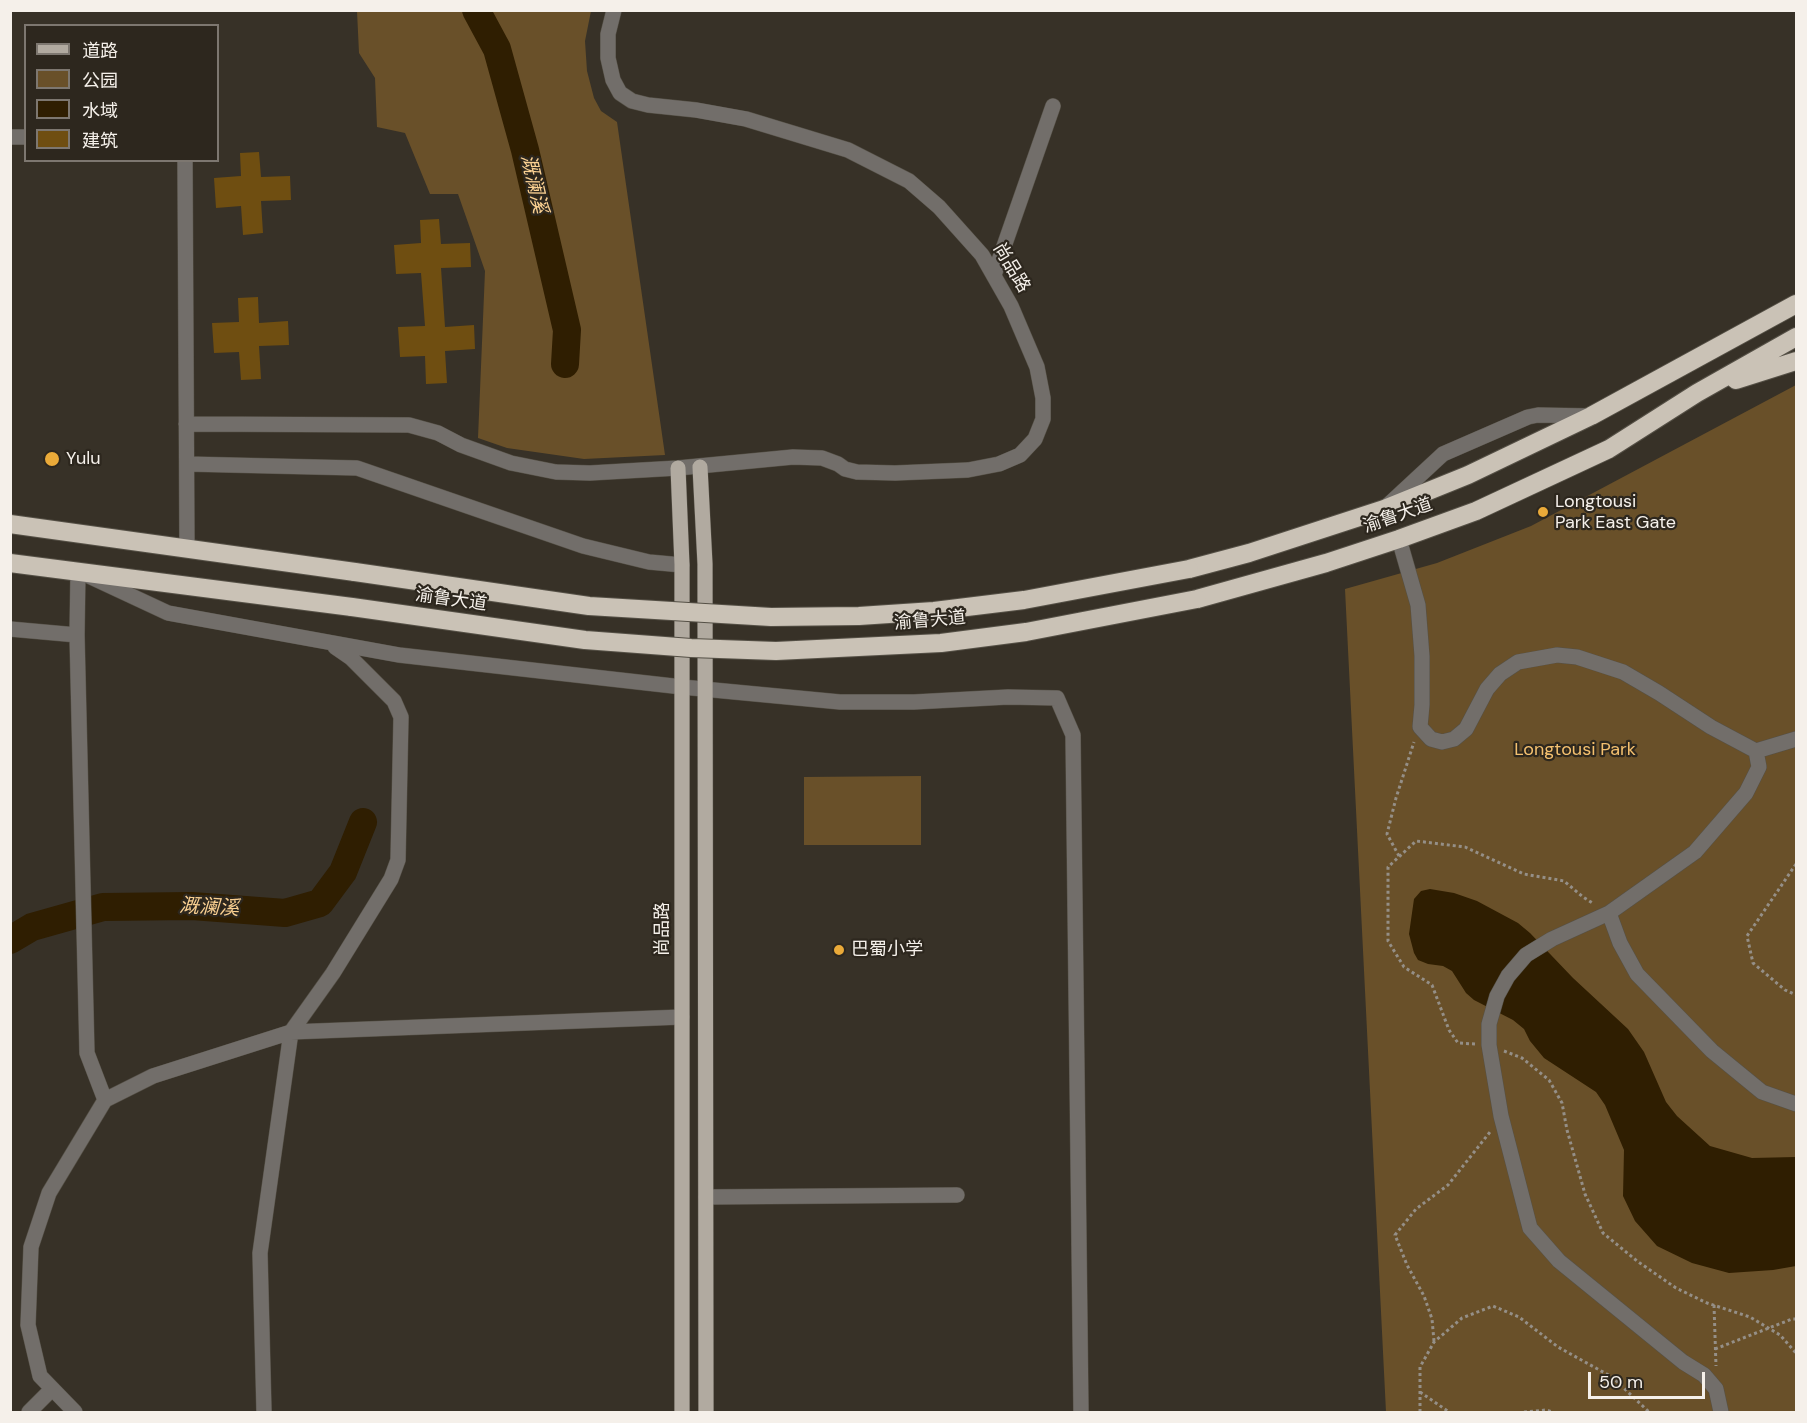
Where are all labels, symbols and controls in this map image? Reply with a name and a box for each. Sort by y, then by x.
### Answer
legend [24,24,219,162]
text: 道路 [82,39,118,63]
text: 公园 [82,69,118,93]
text: 水域 [82,99,118,123]
text: 建筑 [82,129,118,153]
water label: 溉澜溪 [515,152,551,216]
street label: 尚品路 [988,239,1034,297]
place label: Yulu [66,448,101,470]
marker: Yulu [43,450,61,468]
place label: Longtousi Park East Gate [1555,491,1676,534]
street label: 渝鲁大道 [1360,494,1436,538]
marker: Longtousi Park East Gate [1536,505,1550,519]
street label: 渝鲁大道 [414,584,488,616]
street label: 渝鲁大道 [893,607,967,635]
park label: Longtousi Park [1514,739,1636,761]
water label: 溉澜溪 [178,894,240,922]
street label: 尚品路 [652,902,674,956]
place label: 巴蜀小学 [851,939,923,961]
marker: 巴蜀小学 [832,943,846,957]
scale bar [1591,1360,1708,1398]
text: 50 m [1599,1370,1643,1394]

